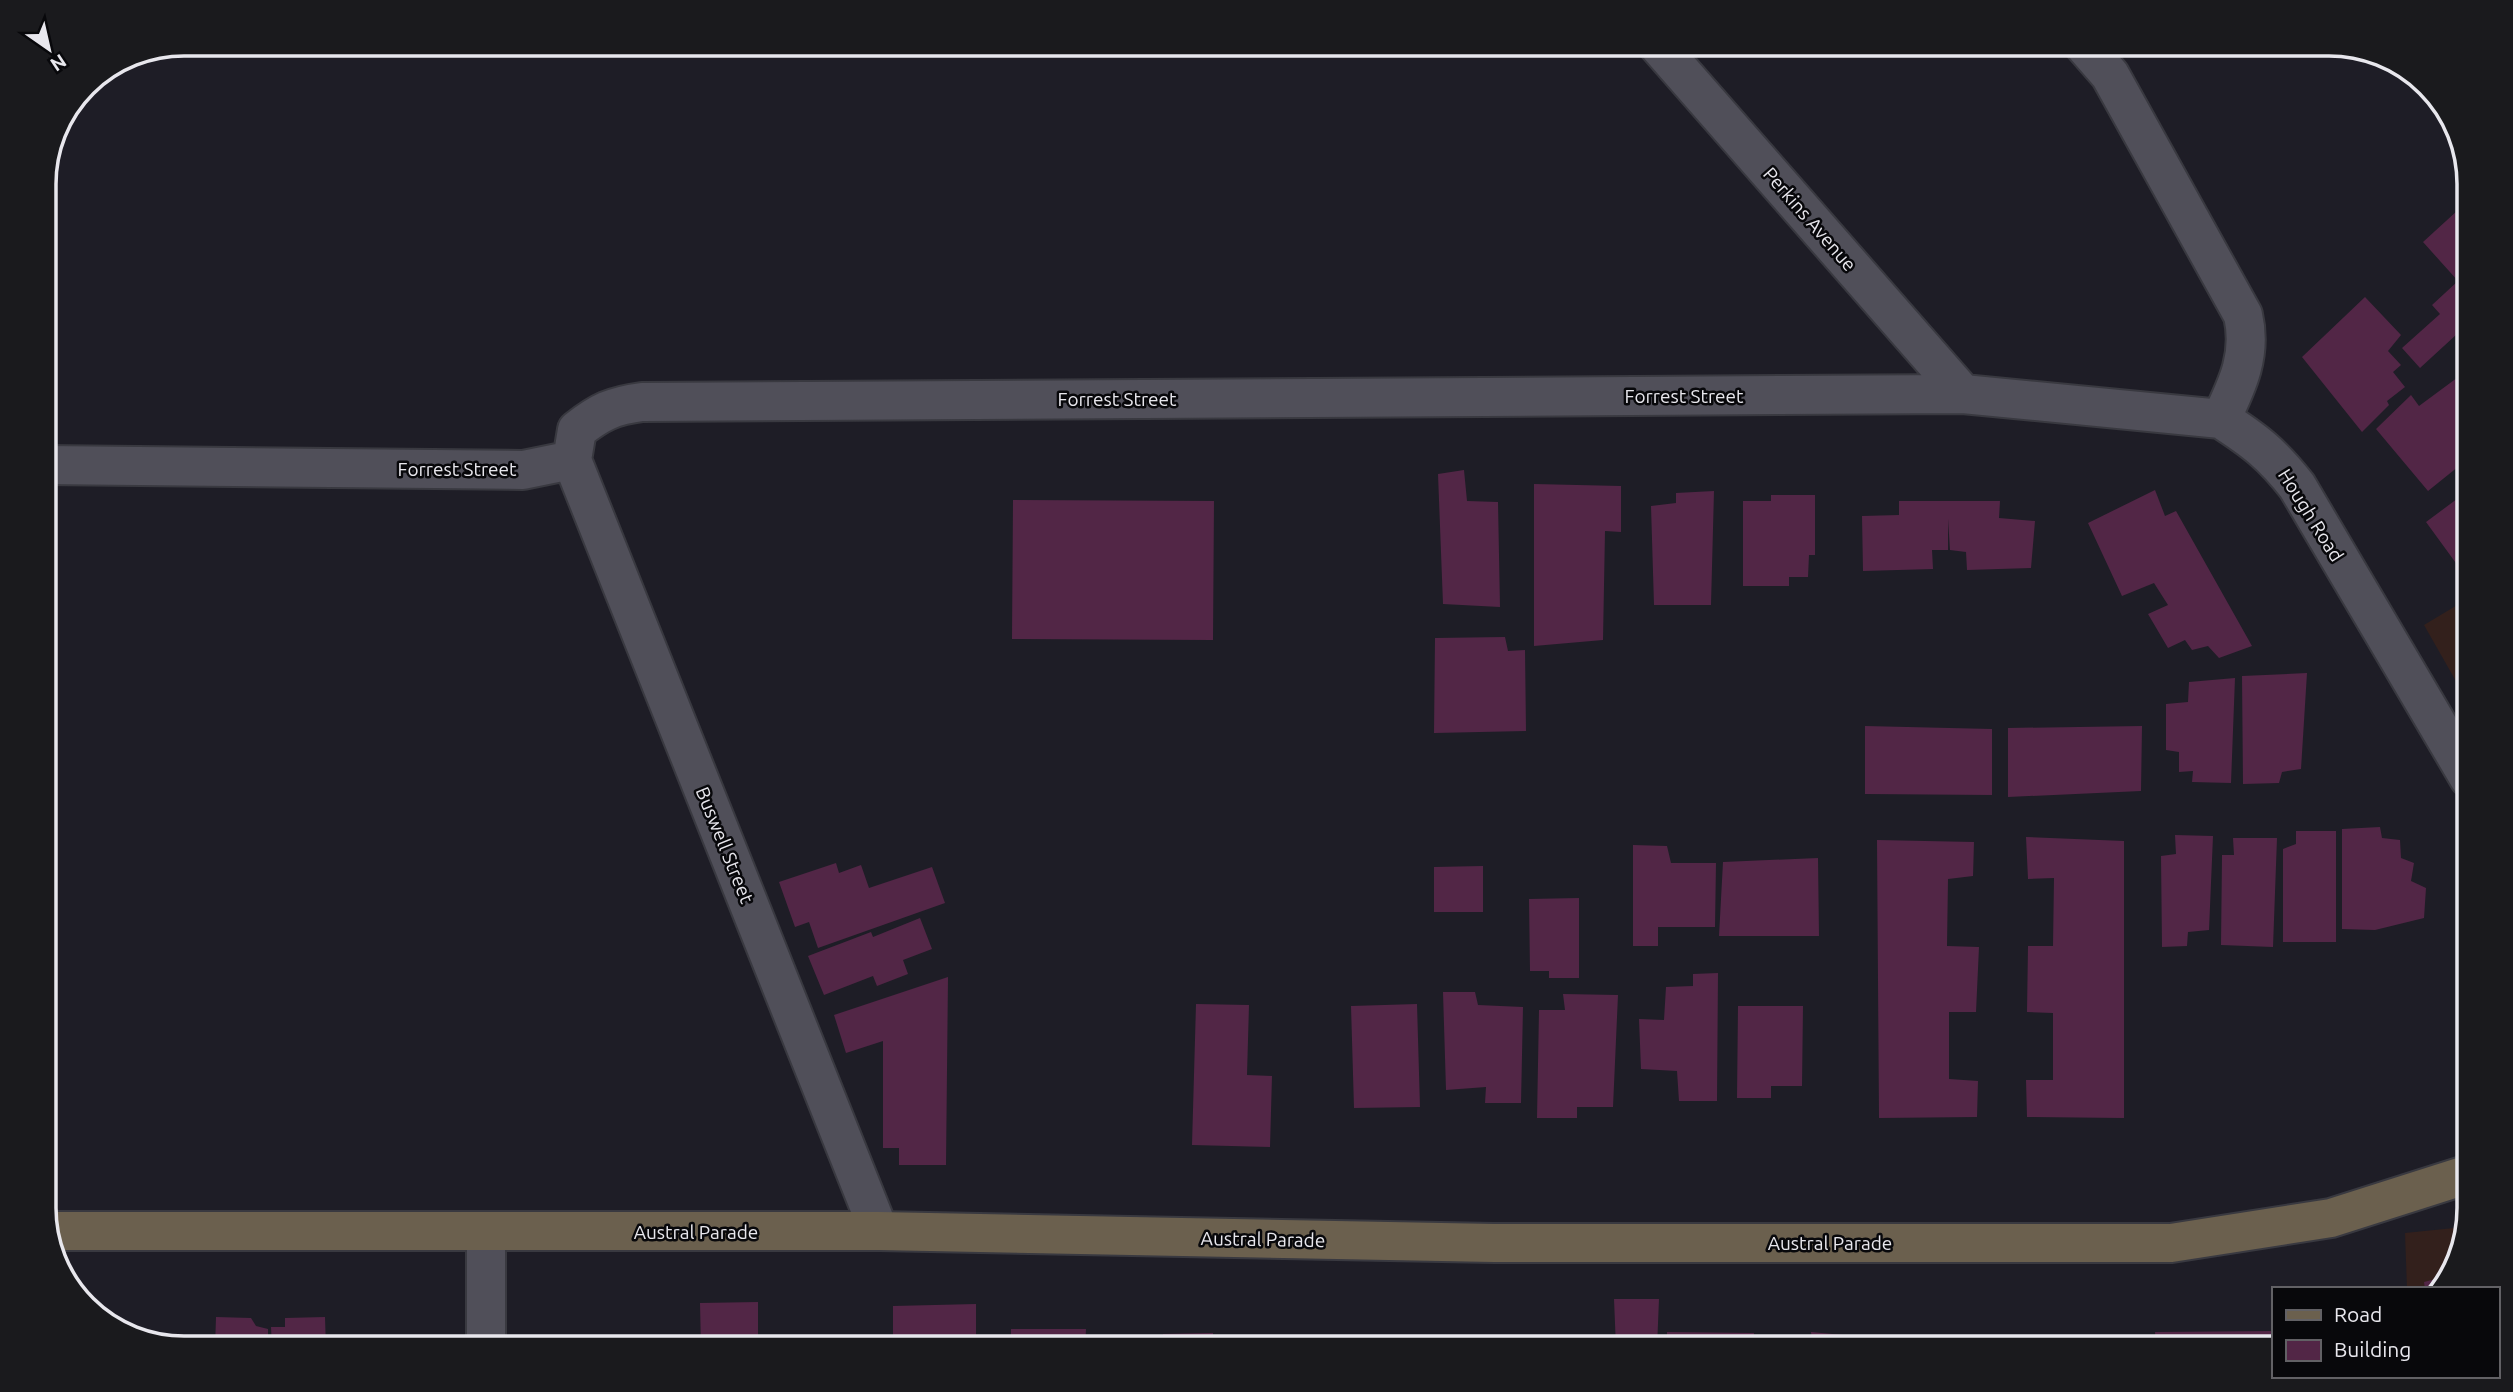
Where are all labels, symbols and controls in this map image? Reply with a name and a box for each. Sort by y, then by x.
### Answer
north arrow [14,14,84,84]
text: N [46,50,71,76]
street label: Perkins Avenue [1759,163,1861,275]
street label: Forrest Street [1624,385,1744,407]
street label: Forrest Street [1057,388,1177,410]
street label: Forrest Street [397,458,517,480]
street label: Hough Road [2274,465,2348,565]
street label: Buswell Street [692,784,759,907]
street label: Austral Parade [634,1221,758,1243]
street label: Austral Parade [1200,1227,1326,1251]
street label: Austral Parade [1768,1232,1892,1254]
legend [2272,1287,2499,1378]
text: Road [2334,1302,2382,1326]
text: Building [2334,1337,2411,1361]

